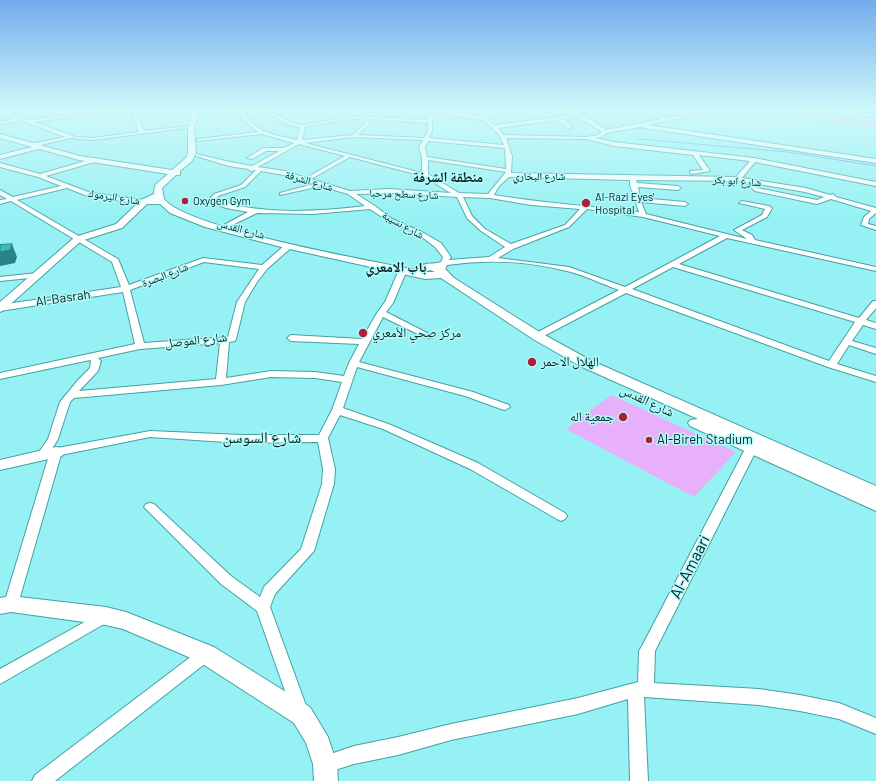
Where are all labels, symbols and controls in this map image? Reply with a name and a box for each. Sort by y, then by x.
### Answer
street label: شارع الشرفة [283,168,335,194]
district label: منطقة الشرفة [413,169,483,185]
street label: شارع البخاري [513,169,565,183]
street label: شارع ابو بكر [712,173,762,189]
street label: شارع اليرموك [87,186,141,208]
street label: شارع سطح مرحبا [369,186,439,202]
place label: Al-Razi Eyes' Hospital [595,190,655,216]
place label: Oxygen Gym [193,194,251,208]
marker: Oxygen Gym [180,196,190,206]
marker: Al-Razi Eyes' Hospital [580,197,592,209]
street label: شارع نسيبة [380,208,426,242]
street label: شارع القدس [216,216,266,242]
district label: باب الامعري [366,259,426,275]
street label: شارع البصرة [140,260,190,290]
street label: Al-Basrah [35,286,91,310]
place label: مركز صحي الأمعري [372,325,461,341]
marker: مركز صحي الأمعري [357,327,369,339]
street label: شارع الموصل [164,329,228,351]
place label: الهلال الاحمر [541,354,599,370]
marker: الهلال الاحمر [526,356,538,368]
street label: شارع القدس [618,382,676,420]
place label: جمعية اله [570,409,614,425]
marker: جمعية اله [617,411,629,423]
street label: شارع السوسن [223,428,301,448]
place label: Al-Bireh Stadium [657,432,753,448]
marker: Al-Bireh Stadium [644,435,654,445]
street label: Al-Amaari [666,532,714,602]

